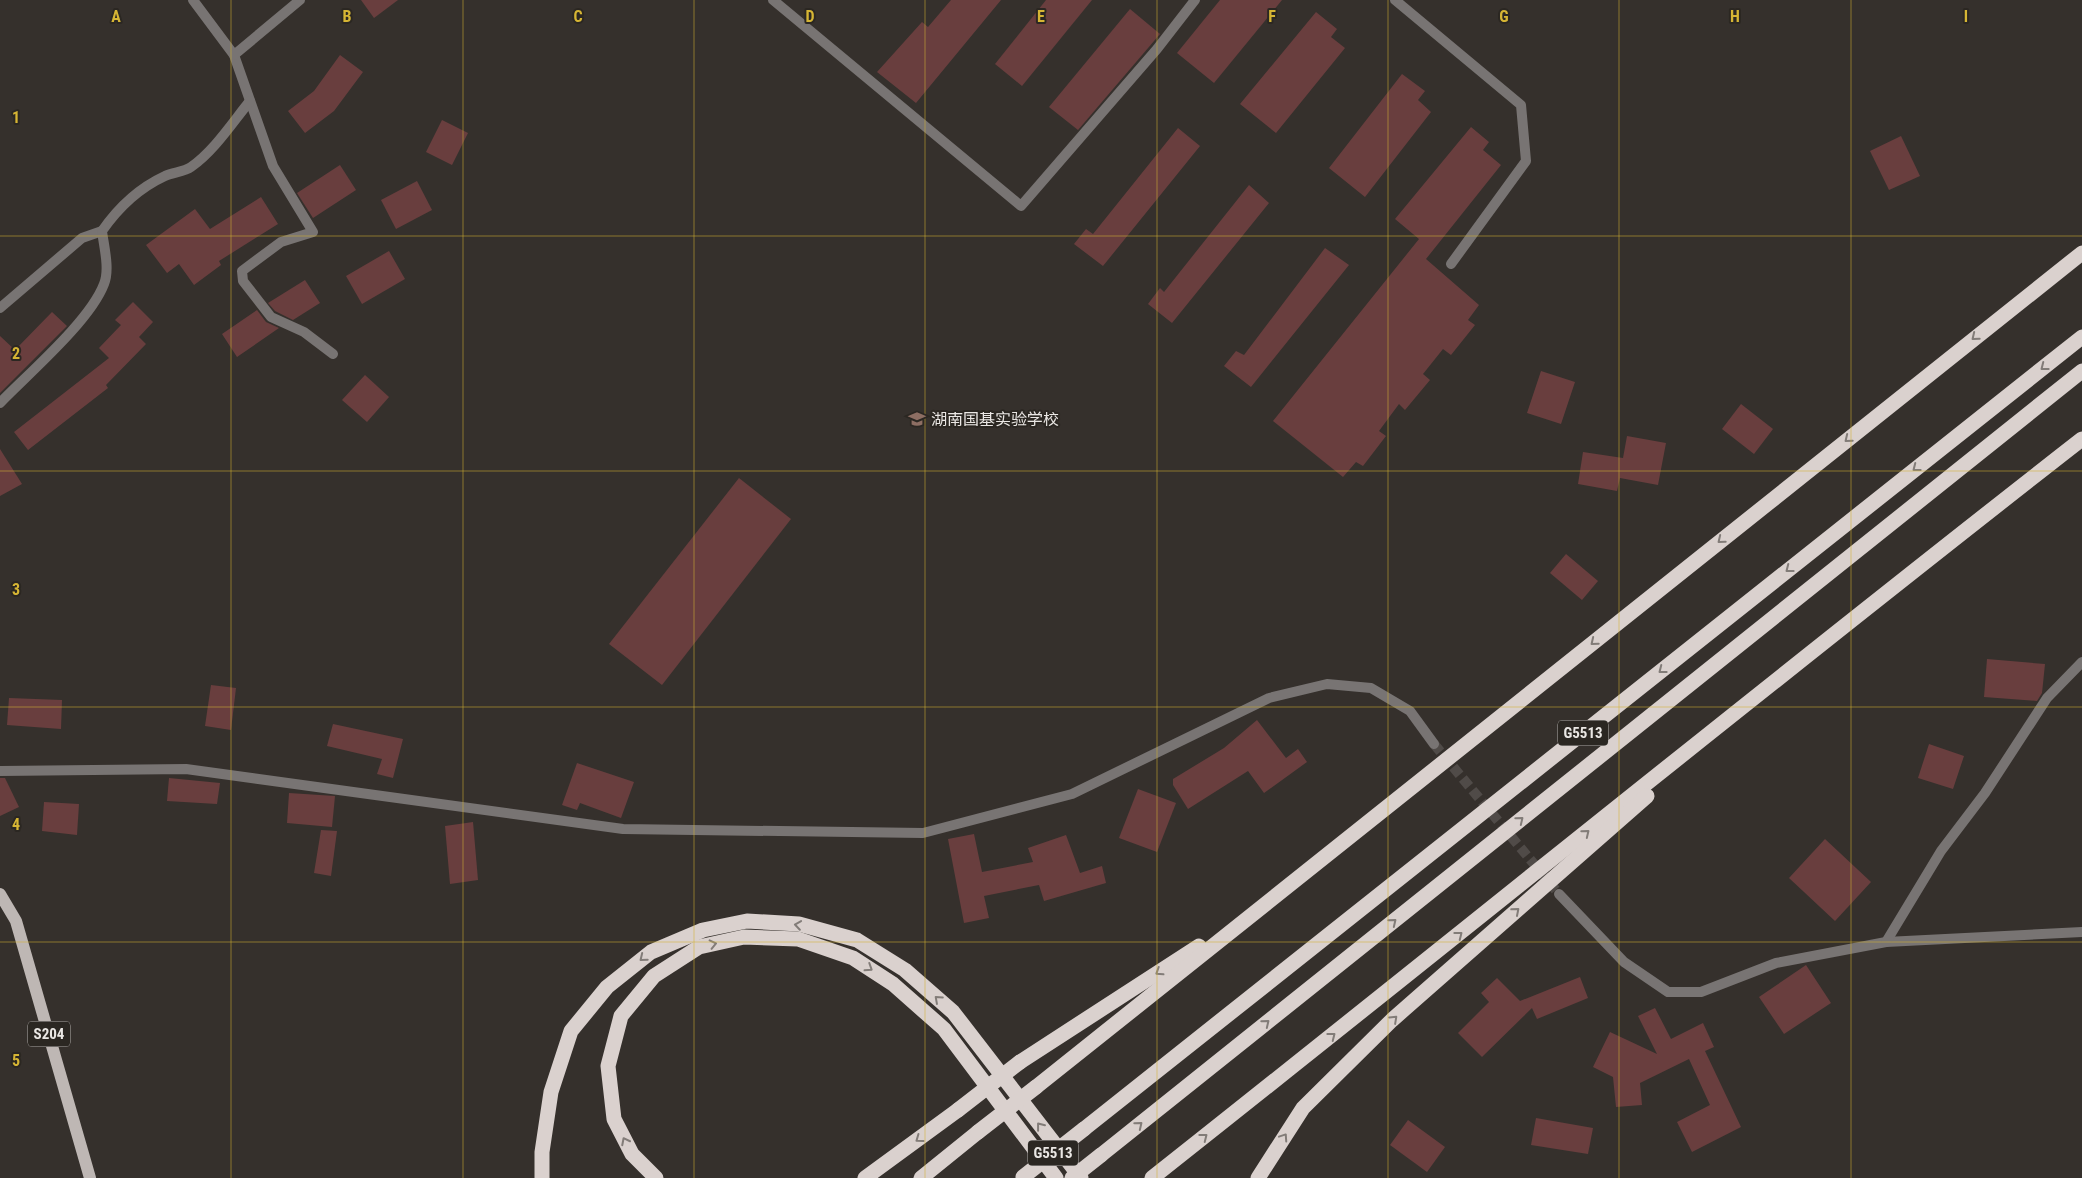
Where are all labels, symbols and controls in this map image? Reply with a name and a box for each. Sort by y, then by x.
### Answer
text: A [111,7,121,26]
text: B [343,7,352,26]
text: C [573,7,583,26]
text: D [805,7,815,26]
text: E [1037,7,1045,26]
text: F [1268,7,1276,26]
text: G [1499,7,1509,26]
text: H [1730,7,1740,26]
text: I [1964,7,1968,26]
text: 1 [12,108,20,127]
one-way arrow [1972,332,1981,340]
text: 2 [12,344,20,363]
one-way arrow [2041,362,2050,370]
school or university icon: 湖南国基实验学校 [907,409,927,429]
place label: 湖南国基实验学校 [931,410,1059,429]
one-way arrow [1845,433,1854,441]
one-way arrow [1913,463,1922,472]
one-way arrow [1718,535,1727,543]
one-way arrow [1786,564,1795,572]
text: 3 [12,580,20,599]
one-way arrow [1591,637,1600,646]
one-way arrow [1659,665,1668,673]
road number: G5513 [1558,720,1608,746]
text: 4 [12,815,20,834]
one-way arrow [1514,818,1523,826]
one-way arrow [1580,830,1589,839]
one-way arrow [1511,908,1520,917]
one-way arrow [1387,919,1396,927]
one-way arrow [793,920,802,930]
one-way arrow [1453,933,1462,941]
one-way arrow [709,939,718,950]
one-way arrow [640,953,649,961]
one-way arrow [863,962,872,971]
one-way arrow [1156,966,1165,975]
one-way arrow [935,996,944,1005]
one-way arrow [1389,1016,1398,1025]
one-way arrow [1260,1021,1269,1029]
road number: S204 [28,1022,70,1046]
one-way arrow [1326,1033,1335,1042]
text: 5 [12,1051,20,1070]
one-way arrow [1037,1122,1046,1131]
one-way arrow [1133,1122,1142,1130]
one-way arrow [915,1133,925,1142]
one-way arrow [1278,1133,1287,1143]
one-way arrow [1198,1134,1207,1142]
one-way arrow [621,1137,631,1146]
road number: G5513 [1028,1140,1078,1166]

